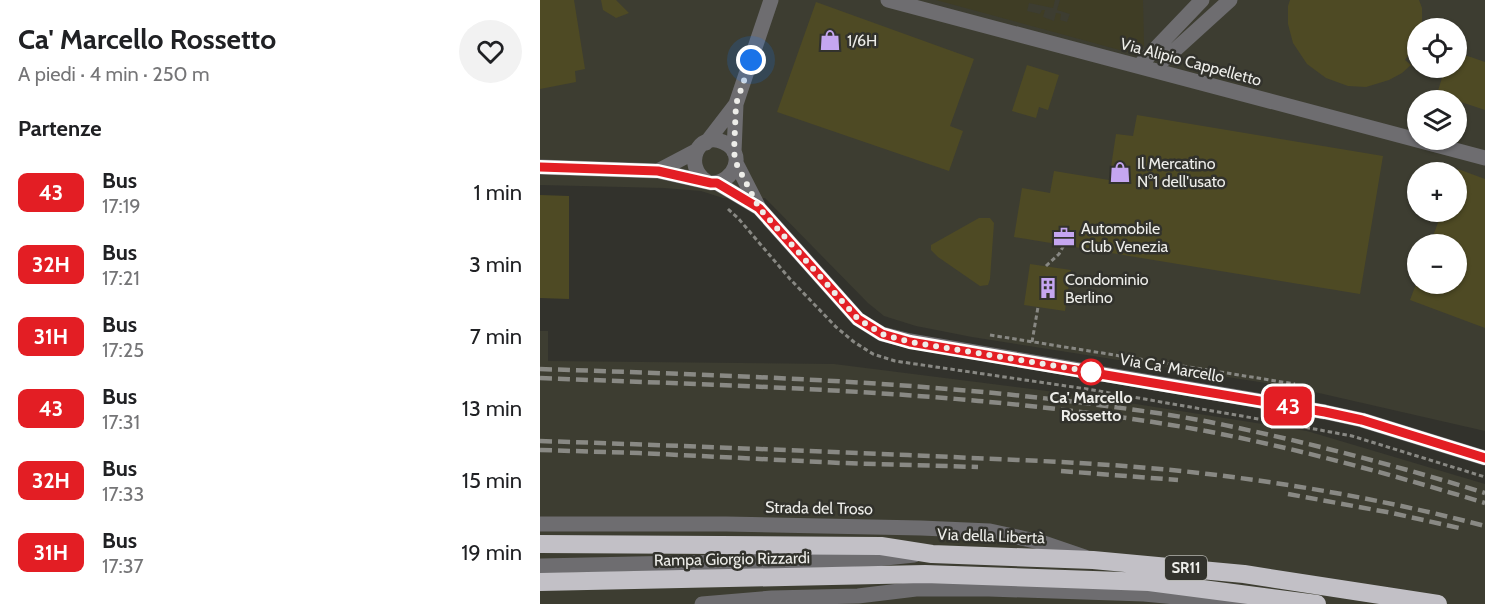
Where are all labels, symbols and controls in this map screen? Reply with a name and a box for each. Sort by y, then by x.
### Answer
map controls [1407,18,1467,294]
button: locate [1407,18,1467,78]
button: heart [459,20,522,83]
text: Ca' Marcello Rossetto [18,22,276,56]
shop icon: 1/6H [818,28,842,52]
place label: 1/6H [847,31,877,50]
street label: Via Alipio Cappelletto [1118,34,1264,90]
your location [736,45,766,75]
text: A piedi · 4 min · 250 m [18,62,210,86]
button: layers [1407,90,1467,150]
text: Partenze [18,115,102,142]
place label: Il Mercatino N°1 dell'usato [1137,154,1226,191]
shop icon: Il Mercatino N°1 dell'usato [1108,160,1132,184]
button: + [1407,162,1467,222]
text: Bus [102,167,137,194]
text: 1 min [474,179,522,206]
text: 43 [39,180,63,205]
text: 17:19 [102,194,141,218]
place label: Automobile Club Venezia [1081,219,1169,256]
office icon: Automobile Club Venezia [1052,225,1076,249]
button: − [1407,234,1467,294]
text: Bus [102,239,137,266]
text: 3 min [469,251,522,278]
text: 32H [32,252,70,277]
text: 17:21 [102,266,140,290]
place label: Condominio Berlino [1065,270,1149,307]
building icon: Condominio Berlino [1036,276,1060,300]
text: Bus [102,311,137,338]
text: 7 min [470,323,522,350]
text: 31H [34,324,68,349]
text: 17:25 [102,338,144,362]
street label: Via Ca' Marcello [1118,349,1226,387]
marker: Ca' Marcello Rossetto [1078,359,1104,385]
text: Bus [102,383,137,410]
line badge: 43 [1261,386,1315,426]
place label: Ca' Marcello Rossetto [1049,388,1133,425]
text: 43 [1276,394,1300,419]
text: 13 min [462,395,522,422]
text: 43 [39,396,63,421]
text: 17:31 [102,410,140,434]
text: Bus [102,455,137,482]
text: 15 min [462,467,522,494]
text: 32H [32,468,70,493]
text: 17:33 [102,482,144,506]
street label: Strada del Troso [765,498,873,518]
street label: Via della Libertà [937,525,1045,547]
text: Bus [102,527,137,554]
text: 19 min [461,539,522,566]
text: 31H [34,540,68,565]
street label: Rampa Giorgio Rizzardi [654,548,810,570]
text: 17:37 [102,554,144,578]
road number: SR11 [1165,556,1207,580]

